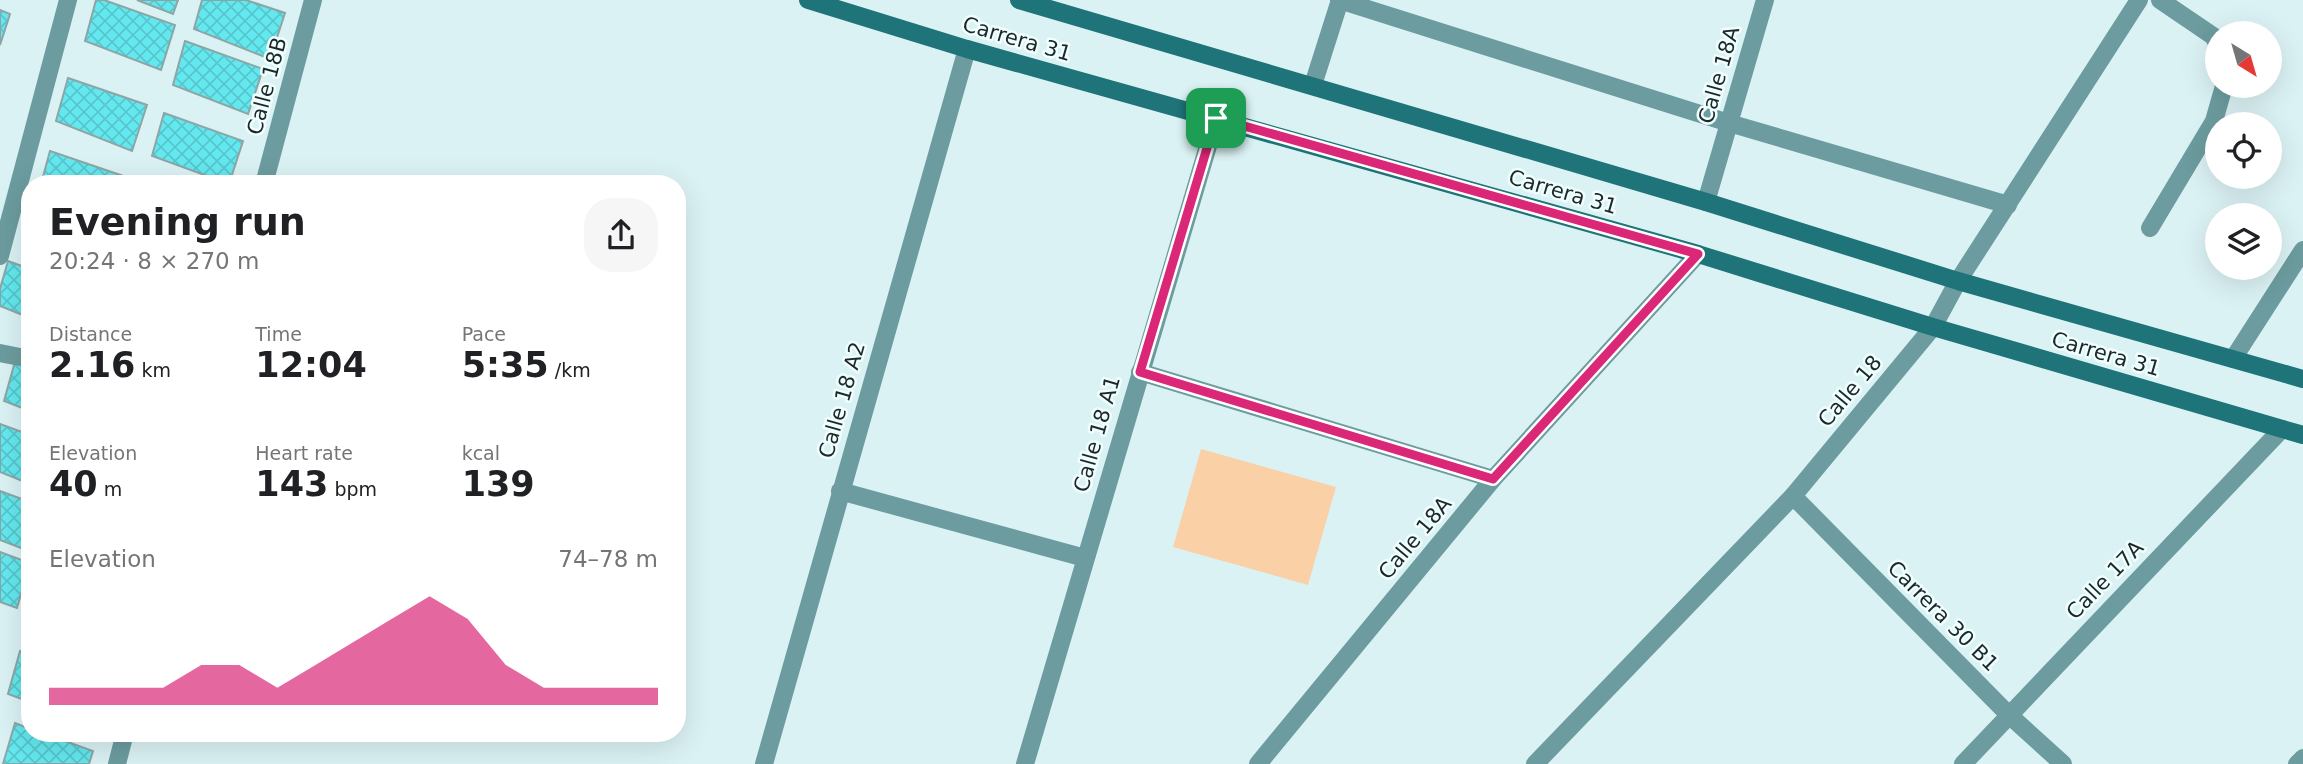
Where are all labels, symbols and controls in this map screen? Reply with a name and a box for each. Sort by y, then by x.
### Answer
street label: Carrera 31 [960,12,1074,66]
north arrow [2205,21,2282,98]
map controls [2205,21,2282,280]
street label: Calle 18A [1694,23,1744,126]
street label: Calle 18B [242,35,292,137]
pin [1186,88,1246,148]
icon: arrive [1197,99,1235,137]
button: locate [2205,112,2282,189]
street label: Carrera 31 [1506,165,1620,219]
button: share [584,198,658,272]
text: Evening run [49,200,306,244]
button: layers [2205,203,2282,280]
text: 20:24 · 8 × 270 m [49,248,259,274]
text: Distance [49,323,132,345]
text: Time [255,323,302,345]
text: Pace [462,323,506,345]
street label: Carrera 31 [2049,327,2163,381]
street label: Calle 18 A2 [814,339,870,461]
text: 2.16 [49,345,135,385]
text: 12:04 [255,345,367,385]
text: 5:35 [462,345,549,385]
street label: Calle 18 [1813,351,1887,431]
text: km [135,359,171,381]
text: /km [549,359,591,381]
street label: Calle 18 A1 [1069,373,1125,495]
text: Elevation [49,442,137,464]
text: Heart rate [255,442,353,464]
text: kcal [462,442,500,464]
text: 40 [49,464,98,504]
text: 143 [255,464,328,504]
text: 139 [462,464,535,504]
text: m [98,478,122,500]
text: bpm [328,478,377,500]
street label: Calle 18A [1374,492,1457,584]
street label: Calle 17A [2062,535,2149,624]
text: Elevation [49,546,156,572]
text: 74–78 m [558,546,658,572]
street label: Carrera 30 B1 [1883,556,2003,676]

